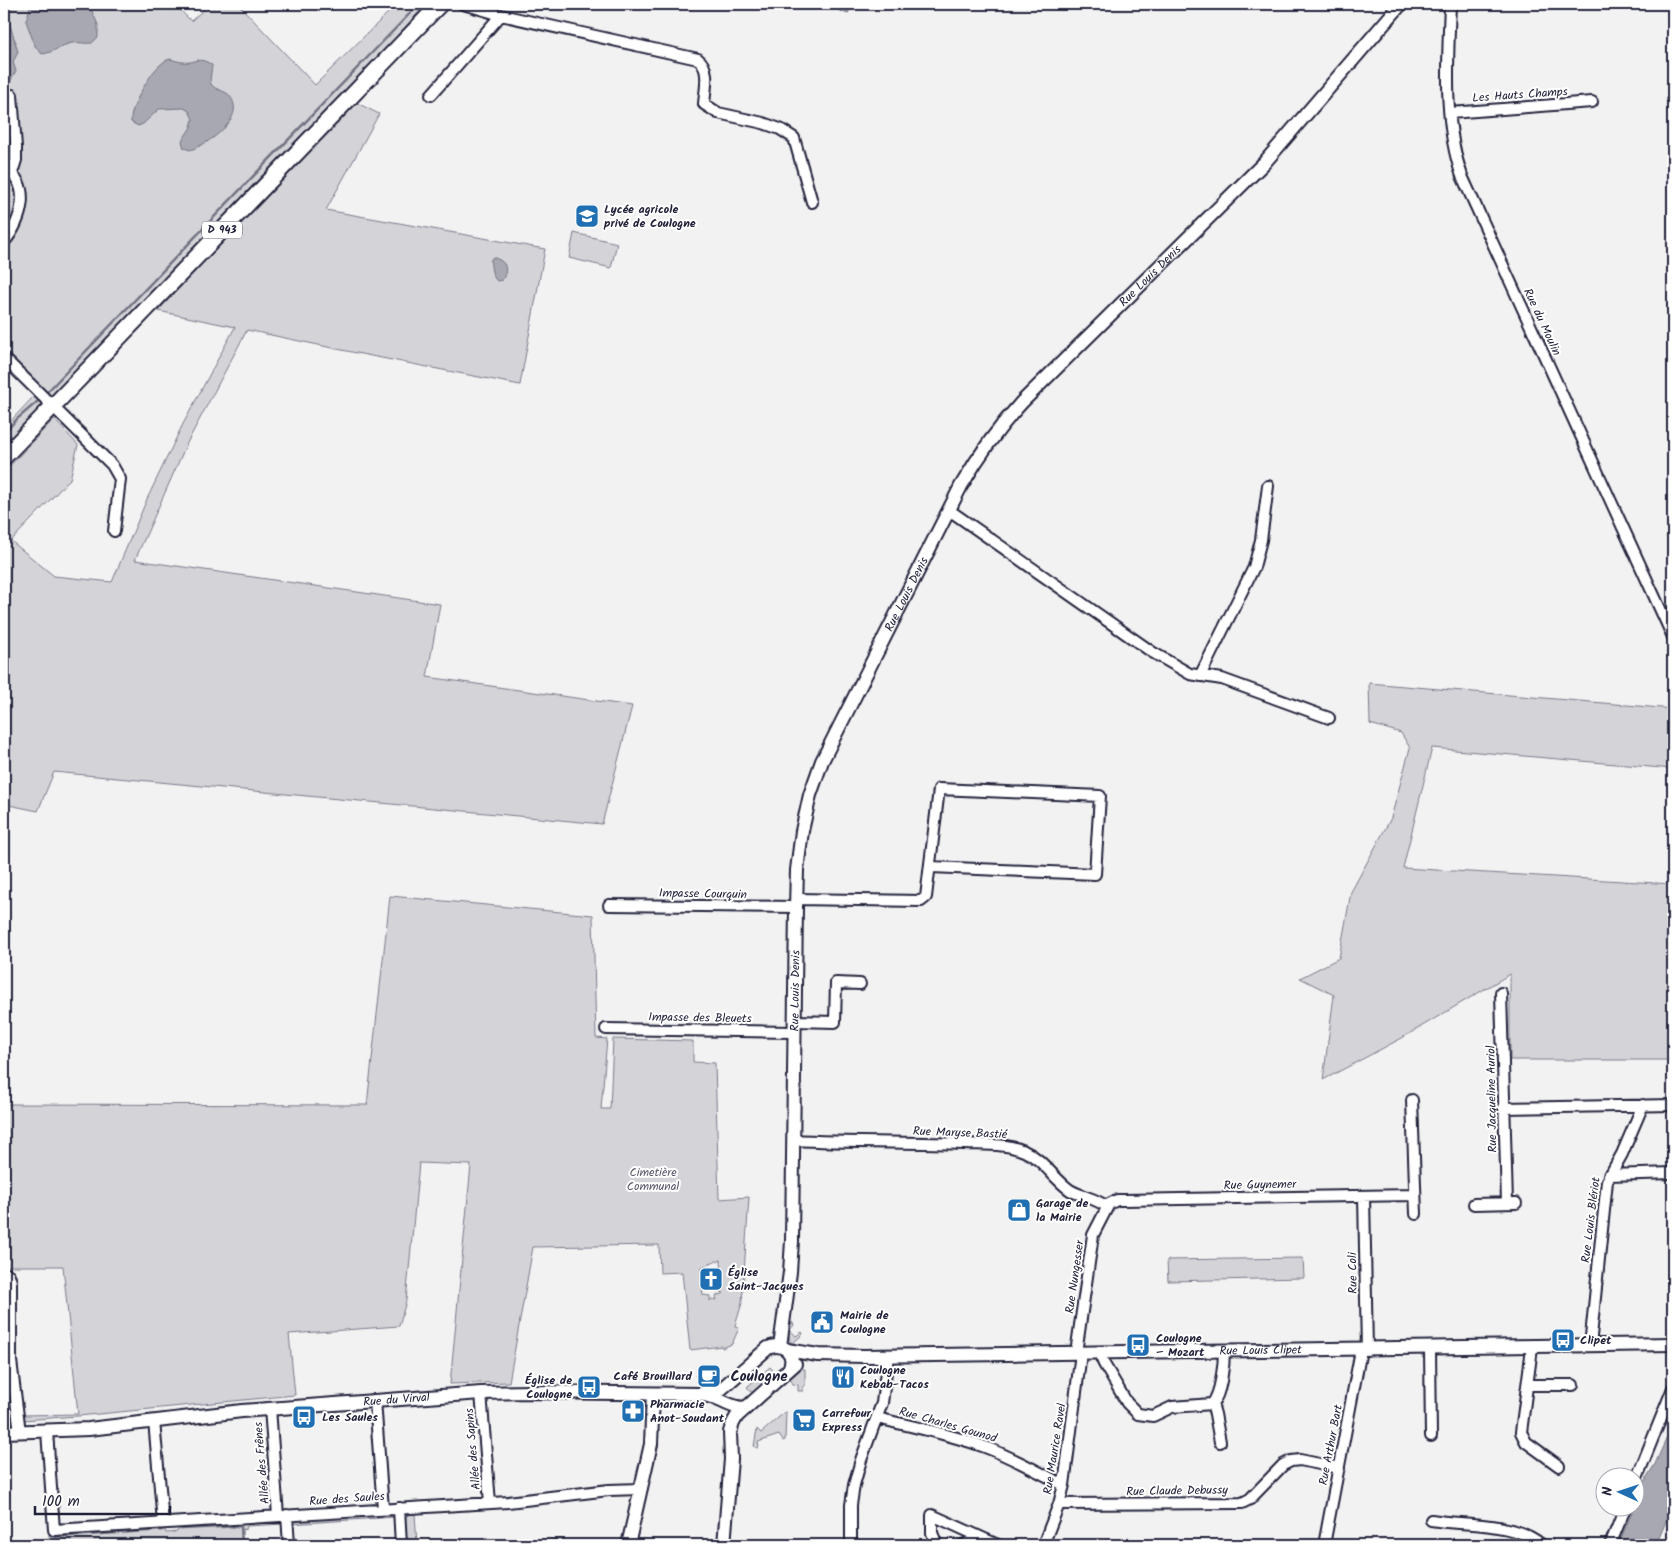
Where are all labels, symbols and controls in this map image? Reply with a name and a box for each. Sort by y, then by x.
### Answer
street label: Les Hauts Champs [1472,82,1568,108]
place label: Lycée agricole privé de Coulogne [603,200,696,233]
school or university icon: Lycée agricole privé de Coulogne [574,203,600,229]
road number: D 943 [202,222,242,238]
street label: Rue Louis Denis [1114,240,1185,311]
street label: Rue du Moulin [1518,285,1566,359]
street label: Rue Louis Denis [880,554,933,635]
street label: Impasse Courquin [659,884,747,904]
street label: Rue Louis Denis [785,950,805,1031]
street label: Impasse des Bleuets [648,1008,752,1028]
street label: Rue Jacqueline Auriol [1482,1045,1502,1153]
street label: Rue Maryse Bastié [913,1122,1008,1144]
park label: Cimetière Communal [627,1163,679,1196]
street label: Rue Guynemer [1224,1175,1297,1195]
street label: Rue Louis Blériot [1576,1176,1606,1264]
place label: Garage de la Mairie [1036,1194,1088,1227]
shop icon: Garage de la Mairie [1006,1197,1032,1223]
street label: Rue Nungesser [1060,1238,1090,1315]
street label: Rue Coli [1343,1251,1363,1294]
place label: Église Saint-Jacques [728,1263,804,1296]
church icon: Église Saint-Jacques [698,1266,724,1292]
place label: Mairie de Coulogne [840,1306,889,1339]
public building icon: Mairie de Coulogne [809,1309,835,1335]
bus stop icon: Clipet [1550,1327,1576,1353]
place label: Coulogne – Mozart [1156,1329,1205,1362]
place label: Clipet [1580,1331,1612,1350]
bus stop icon: Coulogne – Mozart [1125,1332,1151,1358]
street label: Rue Louis Clipet [1219,1340,1302,1360]
place label: Coulogne Kebab-Tacos [860,1361,929,1394]
cafe icon: Café Brouillard [696,1363,722,1389]
restaurant icon: Coulogne Kebab-Tacos [830,1364,856,1390]
district label: Coulogne [730,1365,788,1389]
place label: Café Brouillard [614,1367,693,1386]
place label: Église de Coulogne [525,1371,572,1404]
bus stop icon: Église de Coulogne [576,1374,602,1400]
street label: Rue du Virval [363,1387,430,1411]
place label: Pharmacie Anot-Soudant [650,1395,725,1428]
pharmacy icon: Pharmacie Anot-Soudant [620,1398,646,1424]
street label: Rue Charles Gounod [897,1402,1000,1448]
street label: Rue Maurice Ravel [1038,1402,1072,1496]
street label: Rue Arthur Bart [1314,1403,1348,1487]
bus stop icon: Les Saules [291,1404,317,1430]
place label: Carrefour Express [822,1404,872,1437]
street label: Allée des Sapins [460,1407,486,1491]
supermarket icon: Carrefour Express [791,1407,817,1433]
place label: Les Saules [322,1408,378,1427]
street label: Allée des Frênes [249,1421,275,1505]
north arrow [1594,1466,1644,1516]
street label: Rue Claude Debussy [1126,1481,1228,1501]
scale bar [35,1484,170,1516]
text: N [1597,1486,1619,1496]
street label: Rue des Saules [309,1487,385,1511]
text: 100 m [42,1490,80,1514]

